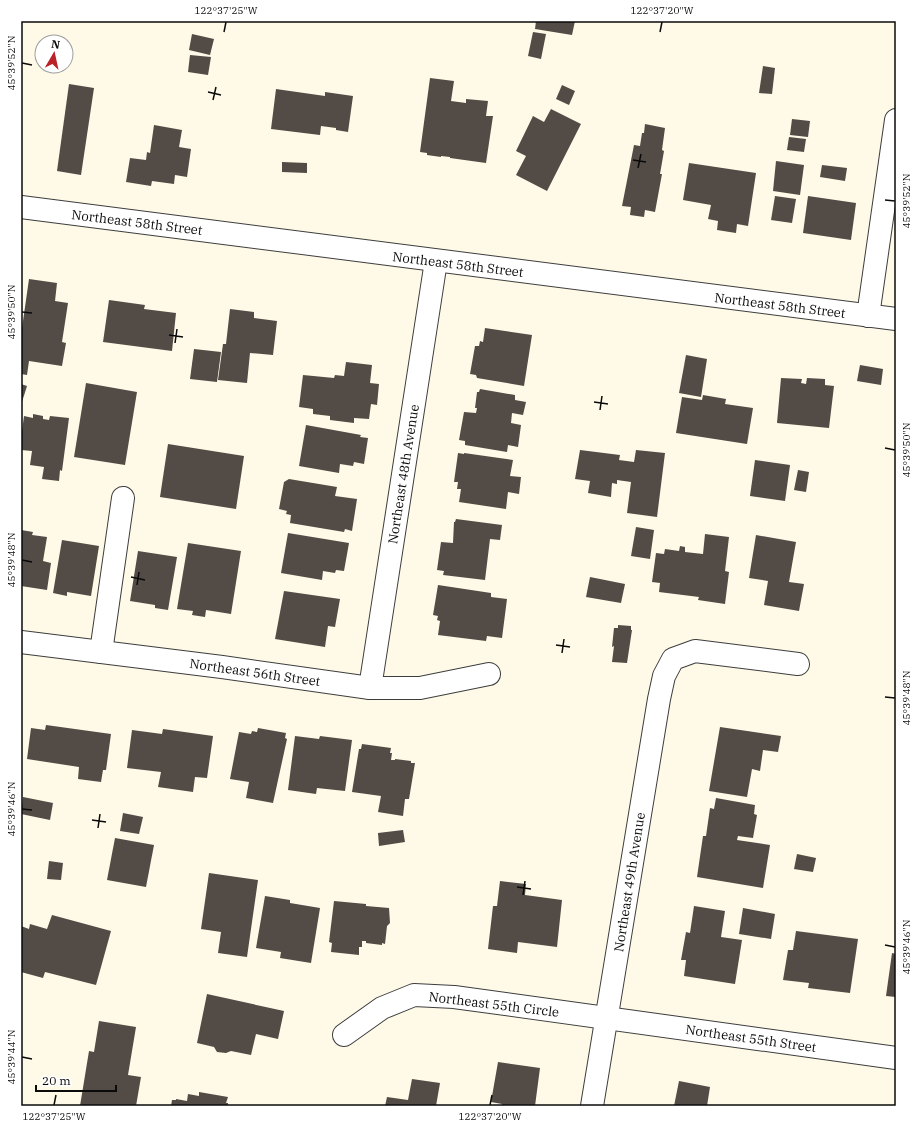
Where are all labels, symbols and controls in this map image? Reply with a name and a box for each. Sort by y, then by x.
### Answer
text: 122°37'25"W [194,4,258,17]
text: 122°37'20"W [630,4,694,17]
north arrow [34,34,74,74]
text: 45°39'52"N [5,35,18,91]
text: N [50,37,61,52]
text: 45°39'52"N [900,173,913,229]
street label: Northeast 58th Street [70,206,204,239]
street label: Northeast 58th Street [391,248,525,281]
text: 45°39'50"N [5,284,18,340]
street label: Northeast 58th Street [713,289,847,322]
street label: Northeast 48th Avenue [384,403,423,545]
text: 45°39'50"N [900,422,913,478]
text: 45°39'48"N [5,532,18,588]
street label: Northeast 56th Street [188,655,322,690]
text: 45°39'48"N [900,670,913,726]
text: 45°39'46"N [5,781,18,837]
street label: Northeast 49th Avenue [610,811,649,953]
text: 45°39'46"N [900,919,913,975]
street label: Northeast 55th Circle [428,988,560,1021]
street label: Northeast 55th Street [684,1021,818,1056]
text: 45°39'44"N [5,1029,18,1085]
scale bar [36,1067,116,1093]
text: 20 m [42,1073,71,1088]
text: 122°37'25"W [22,1110,86,1123]
text: 122°37'20"W [458,1110,522,1123]

